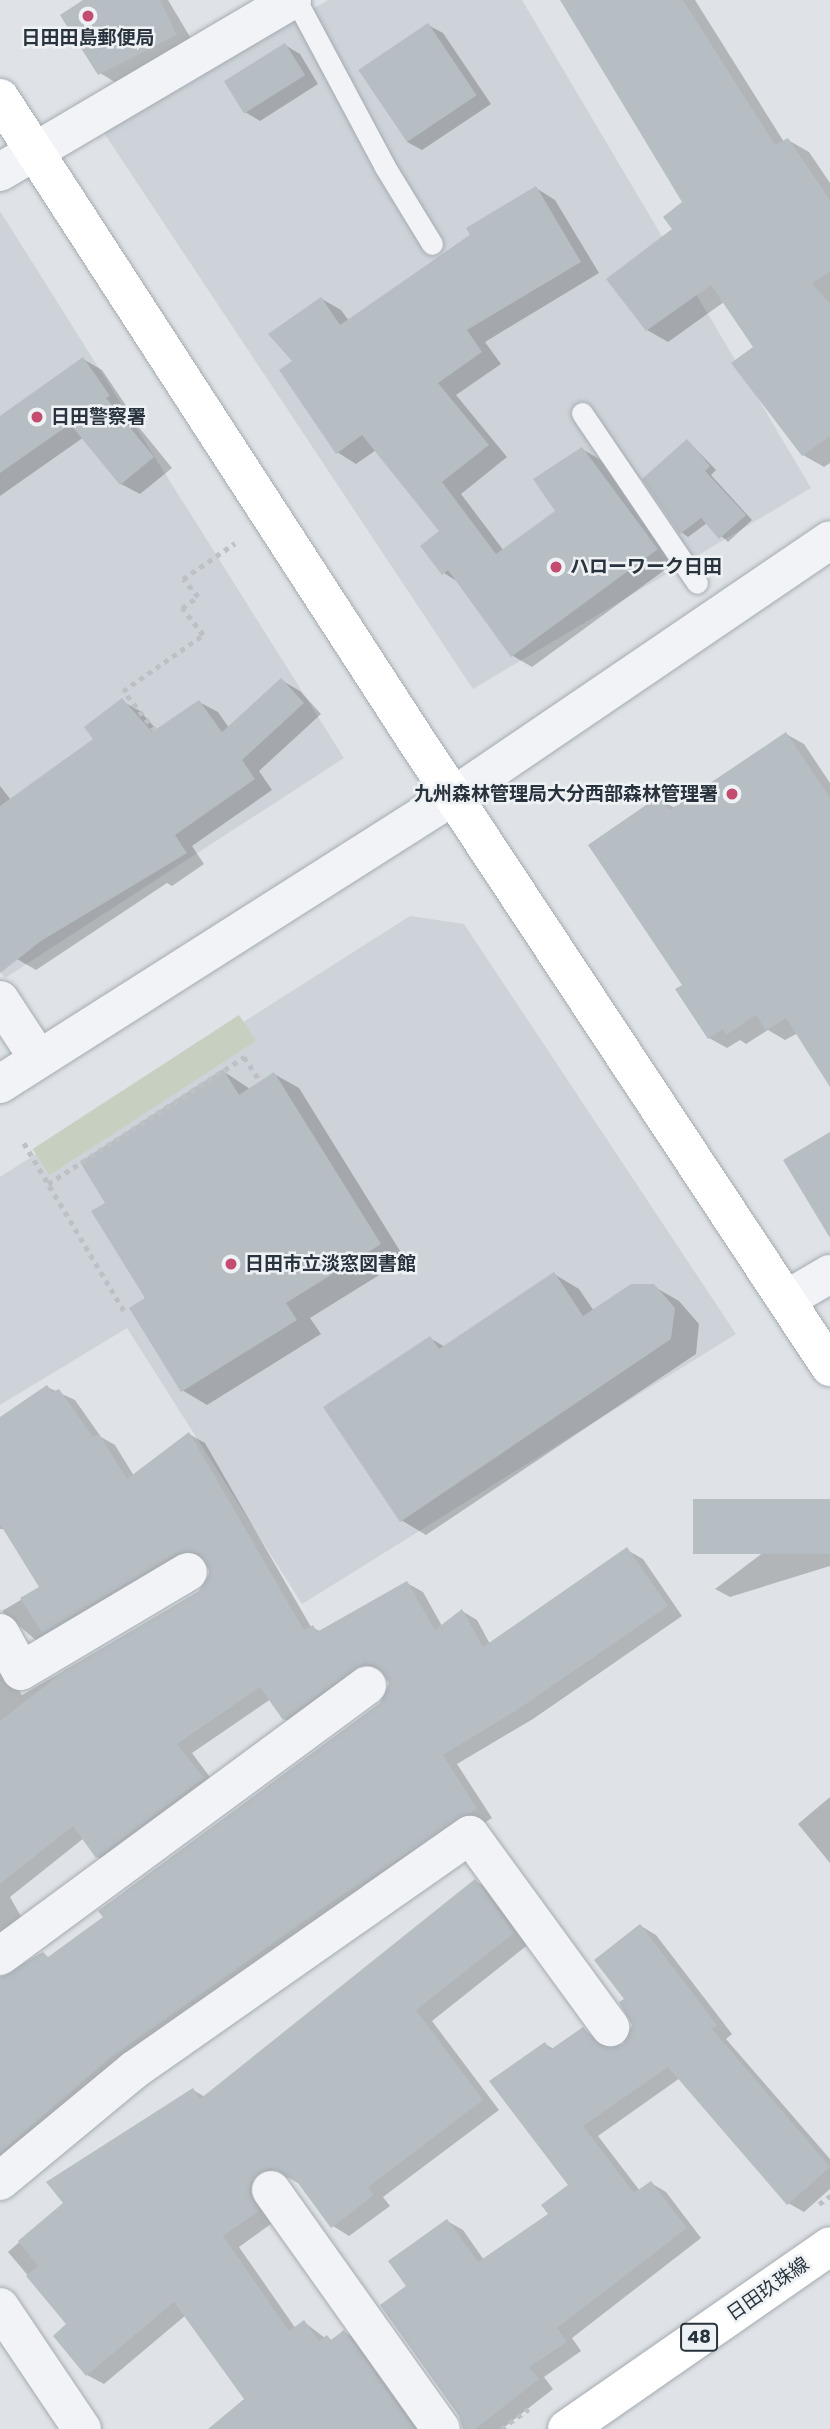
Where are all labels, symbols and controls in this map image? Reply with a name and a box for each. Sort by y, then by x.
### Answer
marker: 日田田島郵便局 [80,8,96,24]
place label: 日田田島郵便局 [22,27,154,49]
place label: 日田警察署 [51,406,146,428]
marker: 日田警察署 [29,409,45,425]
place label: ハローワーク日田 [570,556,722,578]
marker: ハローワーク日田 [548,559,564,575]
place label: 九州森林管理局大分西部森林管理署 [414,783,718,805]
marker: 九州森林管理局大分西部森林管理署 [724,786,740,802]
place label: 日田市立淡窓図書館 [245,1253,416,1275]
marker: 日田市立淡窓図書館 [223,1256,239,1272]
street label: 日田玖珠線 [723,2252,813,2326]
road number: 48 [680,2322,718,2351]

